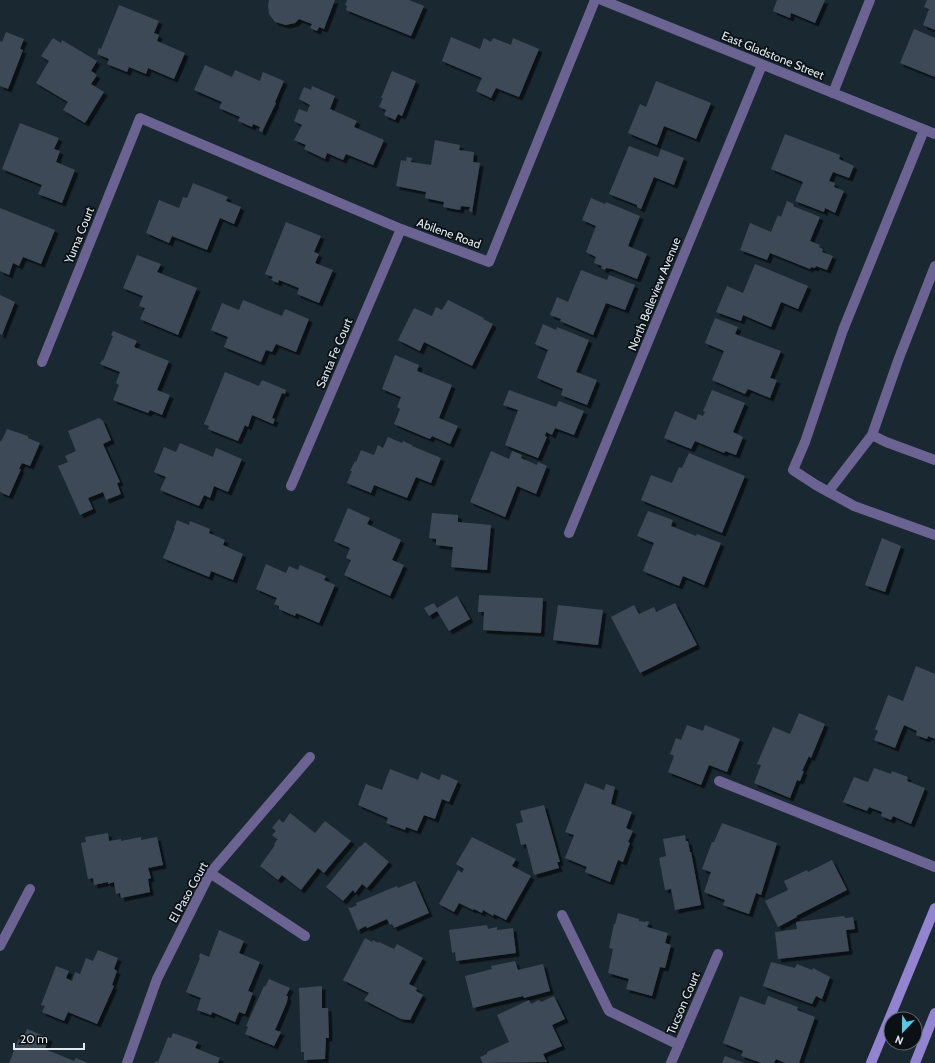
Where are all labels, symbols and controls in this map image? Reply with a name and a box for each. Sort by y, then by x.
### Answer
street label: East Gladstone Street [720,28,826,82]
street label: Yuma Court [61,205,97,266]
street label: Abilene Road [415,214,483,252]
street label: North Belleview Avenue [624,235,684,353]
street label: Santa Fe Court [313,316,355,390]
street label: El Paso Court [165,859,211,925]
street label: Tucson Court [663,970,703,1036]
north arrow [883,1011,923,1051]
scale bar [14,1025,84,1051]
text: 20 m [20,1031,48,1046]
text: N [893,1032,905,1048]

